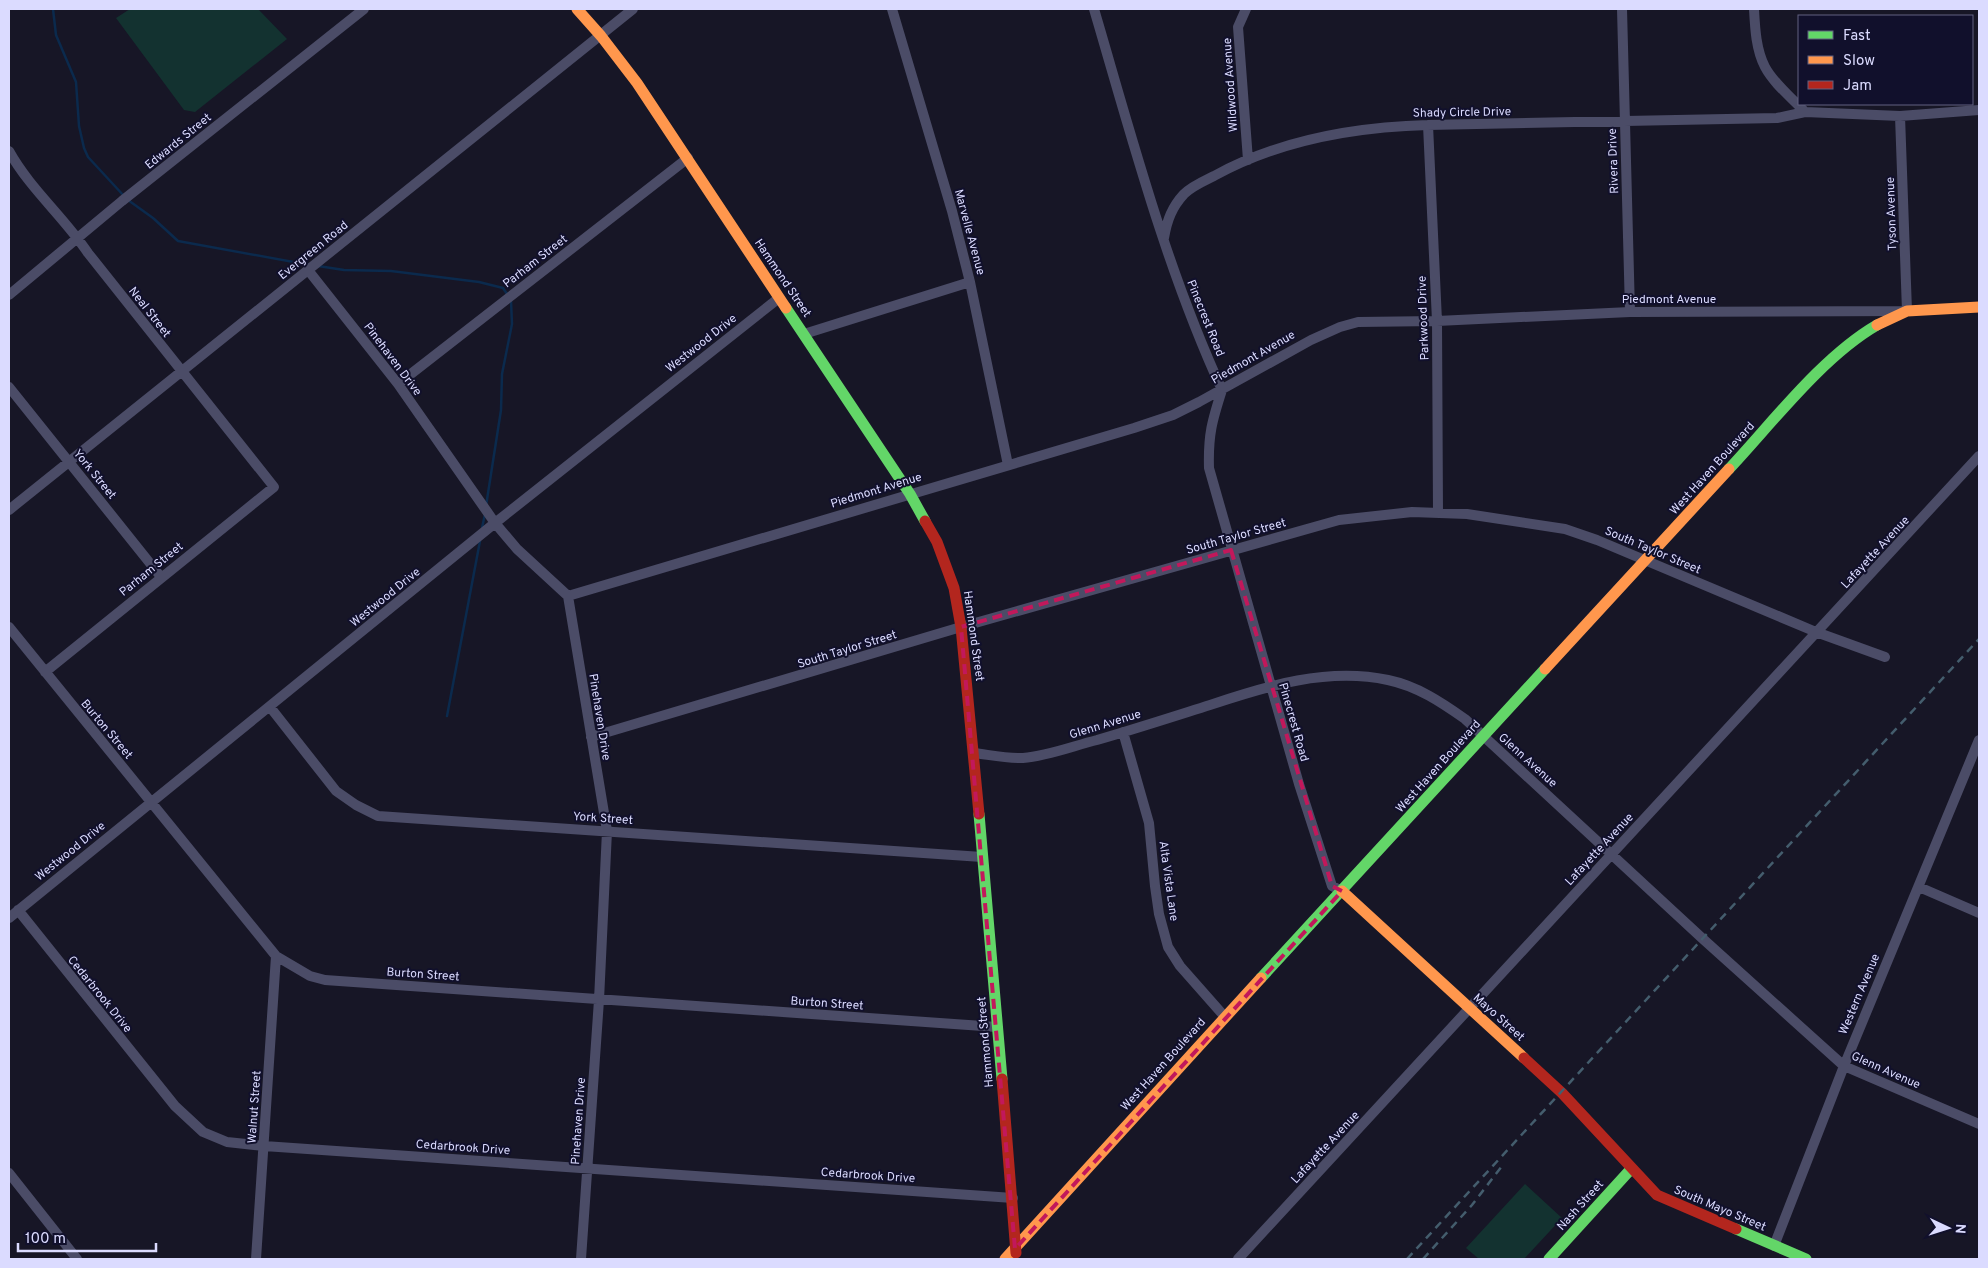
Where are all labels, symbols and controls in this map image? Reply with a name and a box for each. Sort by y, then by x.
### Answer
legend [1798,15,1973,105]
text: Fast [1843,27,1871,46]
street label: Wildwood Avenue [1220,37,1242,133]
text: Slow [1843,52,1875,71]
text: Jam [1843,77,1872,96]
street label: Shady Circle Drive [1413,104,1511,122]
street label: Edwards Street [142,110,215,173]
street label: Rivera Drive [1605,128,1623,194]
street label: Tyson Avenue [1883,177,1901,251]
street label: Marvelle Avenue [950,188,988,277]
street label: Evergreen Road [275,218,352,284]
street label: Parham Street [500,232,571,292]
street label: Hammond Street [750,236,814,321]
street label: Parkwood Drive [1415,275,1433,361]
street label: Pinecrest Road [1182,278,1228,359]
street label: Neal Street [124,284,174,341]
street label: Piedmont Avenue [1622,292,1716,308]
street label: Westwood Drive [663,311,741,377]
street label: Pinehaven Drive [359,320,425,399]
street label: Piedmont Avenue [1209,327,1298,388]
street label: West Haven Boulevard [1667,419,1759,519]
street label: York Street [69,446,119,503]
street label: Piedmont Avenue [829,469,924,512]
street label: Lafayette Avenue [1838,513,1913,592]
street label: South Taylor Street [1185,515,1288,559]
street label: South Taylor Street [1602,523,1703,578]
street label: Parham Street [116,539,187,600]
street label: Westwood Drive [347,564,424,631]
street label: Hammond Street [959,590,987,682]
street label: South Taylor Street [796,627,899,673]
street label: Pinehaven Drive [584,673,614,762]
street label: Pinecrest Road [1274,681,1312,764]
street label: Burton Street [77,696,136,763]
street label: Glenn Avenue [1068,706,1143,743]
street label: West Haven Boulevard [1393,717,1485,817]
street label: Glenn Avenue [1494,730,1560,791]
street label: York Street [572,809,633,829]
street label: Lafayette Avenue [1562,810,1637,889]
street label: Westwood Drive [32,818,109,885]
street label: Alta Vista Lane [1154,840,1182,922]
street label: Western Avenue [1836,951,1884,1037]
street label: Cedarbrook Drive [63,953,135,1036]
street label: Burton Street [386,964,460,986]
street label: Mayo Street [1469,990,1528,1045]
street label: Burton Street [790,993,864,1015]
street label: Hammond Street [974,996,998,1088]
street label: West Haven Boulevard [1118,1015,1210,1115]
street label: Glenn Avenue [1848,1049,1923,1093]
street label: Walnut Street [244,1070,266,1144]
street label: Pinehaven Drive [568,1077,590,1165]
street label: Lafayette Avenue [1288,1108,1363,1187]
street label: Cedarbrook Drive [415,1137,511,1159]
street label: Cedarbrook Drive [820,1165,916,1187]
street label: Nash Street [1554,1177,1608,1234]
street label: South Mayo Street [1671,1182,1768,1236]
north arrow [1923,1203,1973,1253]
scale bar [18,1220,155,1252]
text: N [1951,1223,1968,1234]
text: 100 m [25,1230,66,1249]

